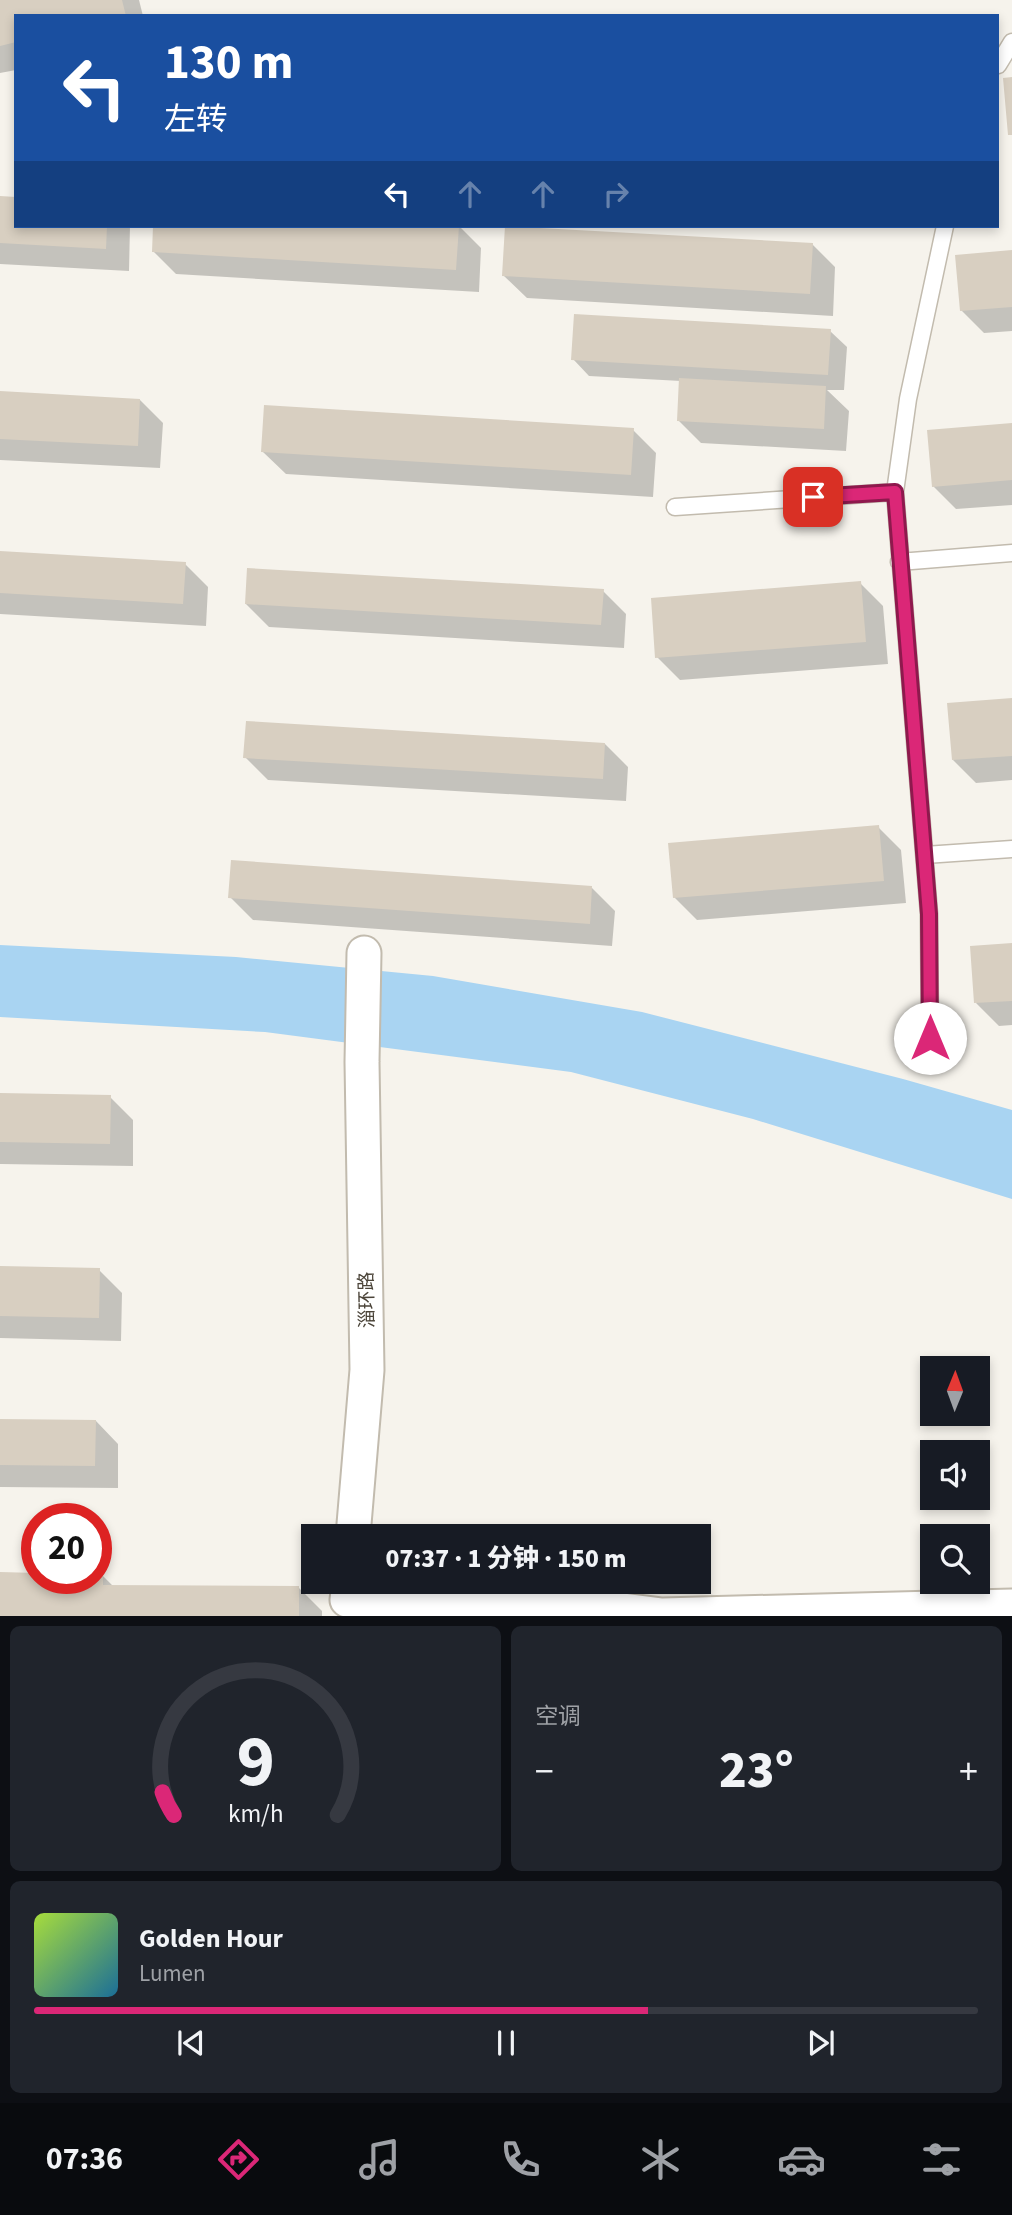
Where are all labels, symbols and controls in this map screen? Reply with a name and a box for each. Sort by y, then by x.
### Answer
text: 130 m [164,28,293,98]
icon: left [49,42,140,133]
text: 左转 [164,97,228,143]
icon: left [378,175,416,213]
icon: ahead [451,175,489,213]
icon: ahead [524,175,562,213]
icon: right [597,175,635,213]
pin [783,467,843,527]
icon: arrive [794,478,832,516]
position arrow [893,1001,967,1075]
street label: 淄环路 [354,1271,381,1329]
north arrow [920,1356,990,1426]
map controls [920,1356,990,1594]
button: sound [920,1440,990,1510]
speed limit sign: 20 [21,1503,112,1594]
button: search [920,1524,990,1594]
text: 07:37 · 1 分钟 · 150 m [386,1540,626,1577]
text: 空调 [535,1700,581,1733]
text: 9 [236,1710,275,1814]
text: 23° [719,1734,794,1808]
text: − [535,1745,554,1799]
text: + [959,1745,978,1799]
text: km/h [228,1795,283,1831]
text: Golden Hour [139,1920,283,1957]
text: Lumen [139,1957,206,1990]
icon: previous [172,2024,210,2062]
icon: pause [487,2024,525,2062]
icon: next [802,2024,840,2062]
icon: directions [214,2135,263,2184]
icon: music [355,2135,404,2184]
icon: phone [496,2135,545,2184]
icon: climate [636,2135,685,2184]
icon: car [777,2135,826,2184]
icon: filters [917,2135,966,2184]
text: 07:36 [46,2136,123,2182]

